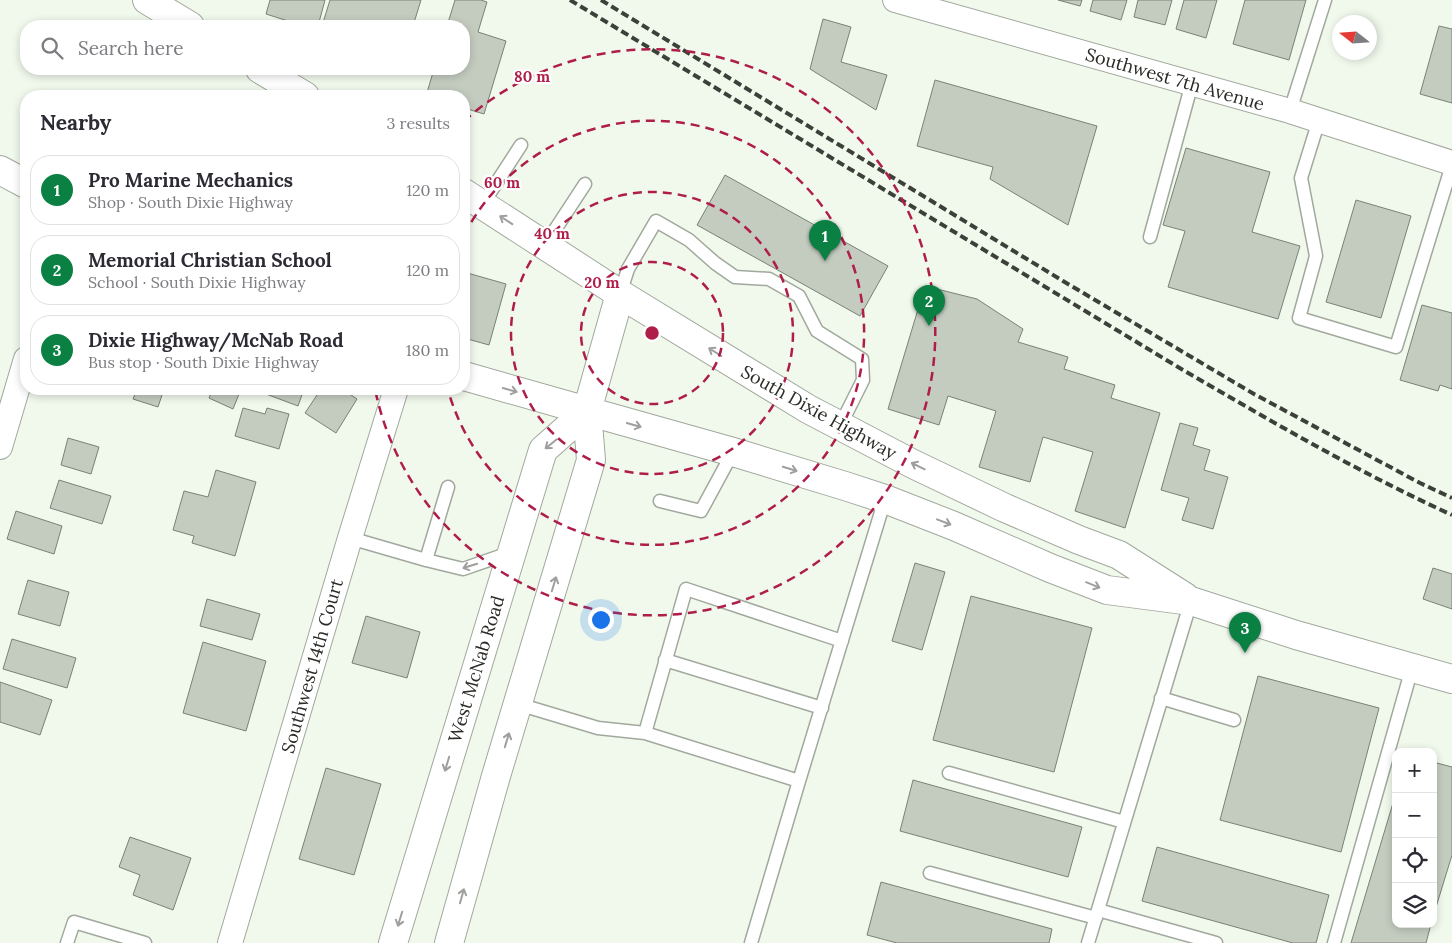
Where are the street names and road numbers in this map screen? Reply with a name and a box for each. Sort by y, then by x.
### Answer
street label: Southwest 7th Avenue [1083,42,1267,116]
street label: South Dixie Highway [737,360,901,465]
street label: Southwest 14th Court [276,576,348,756]
street label: West McNab Road [443,592,509,745]

